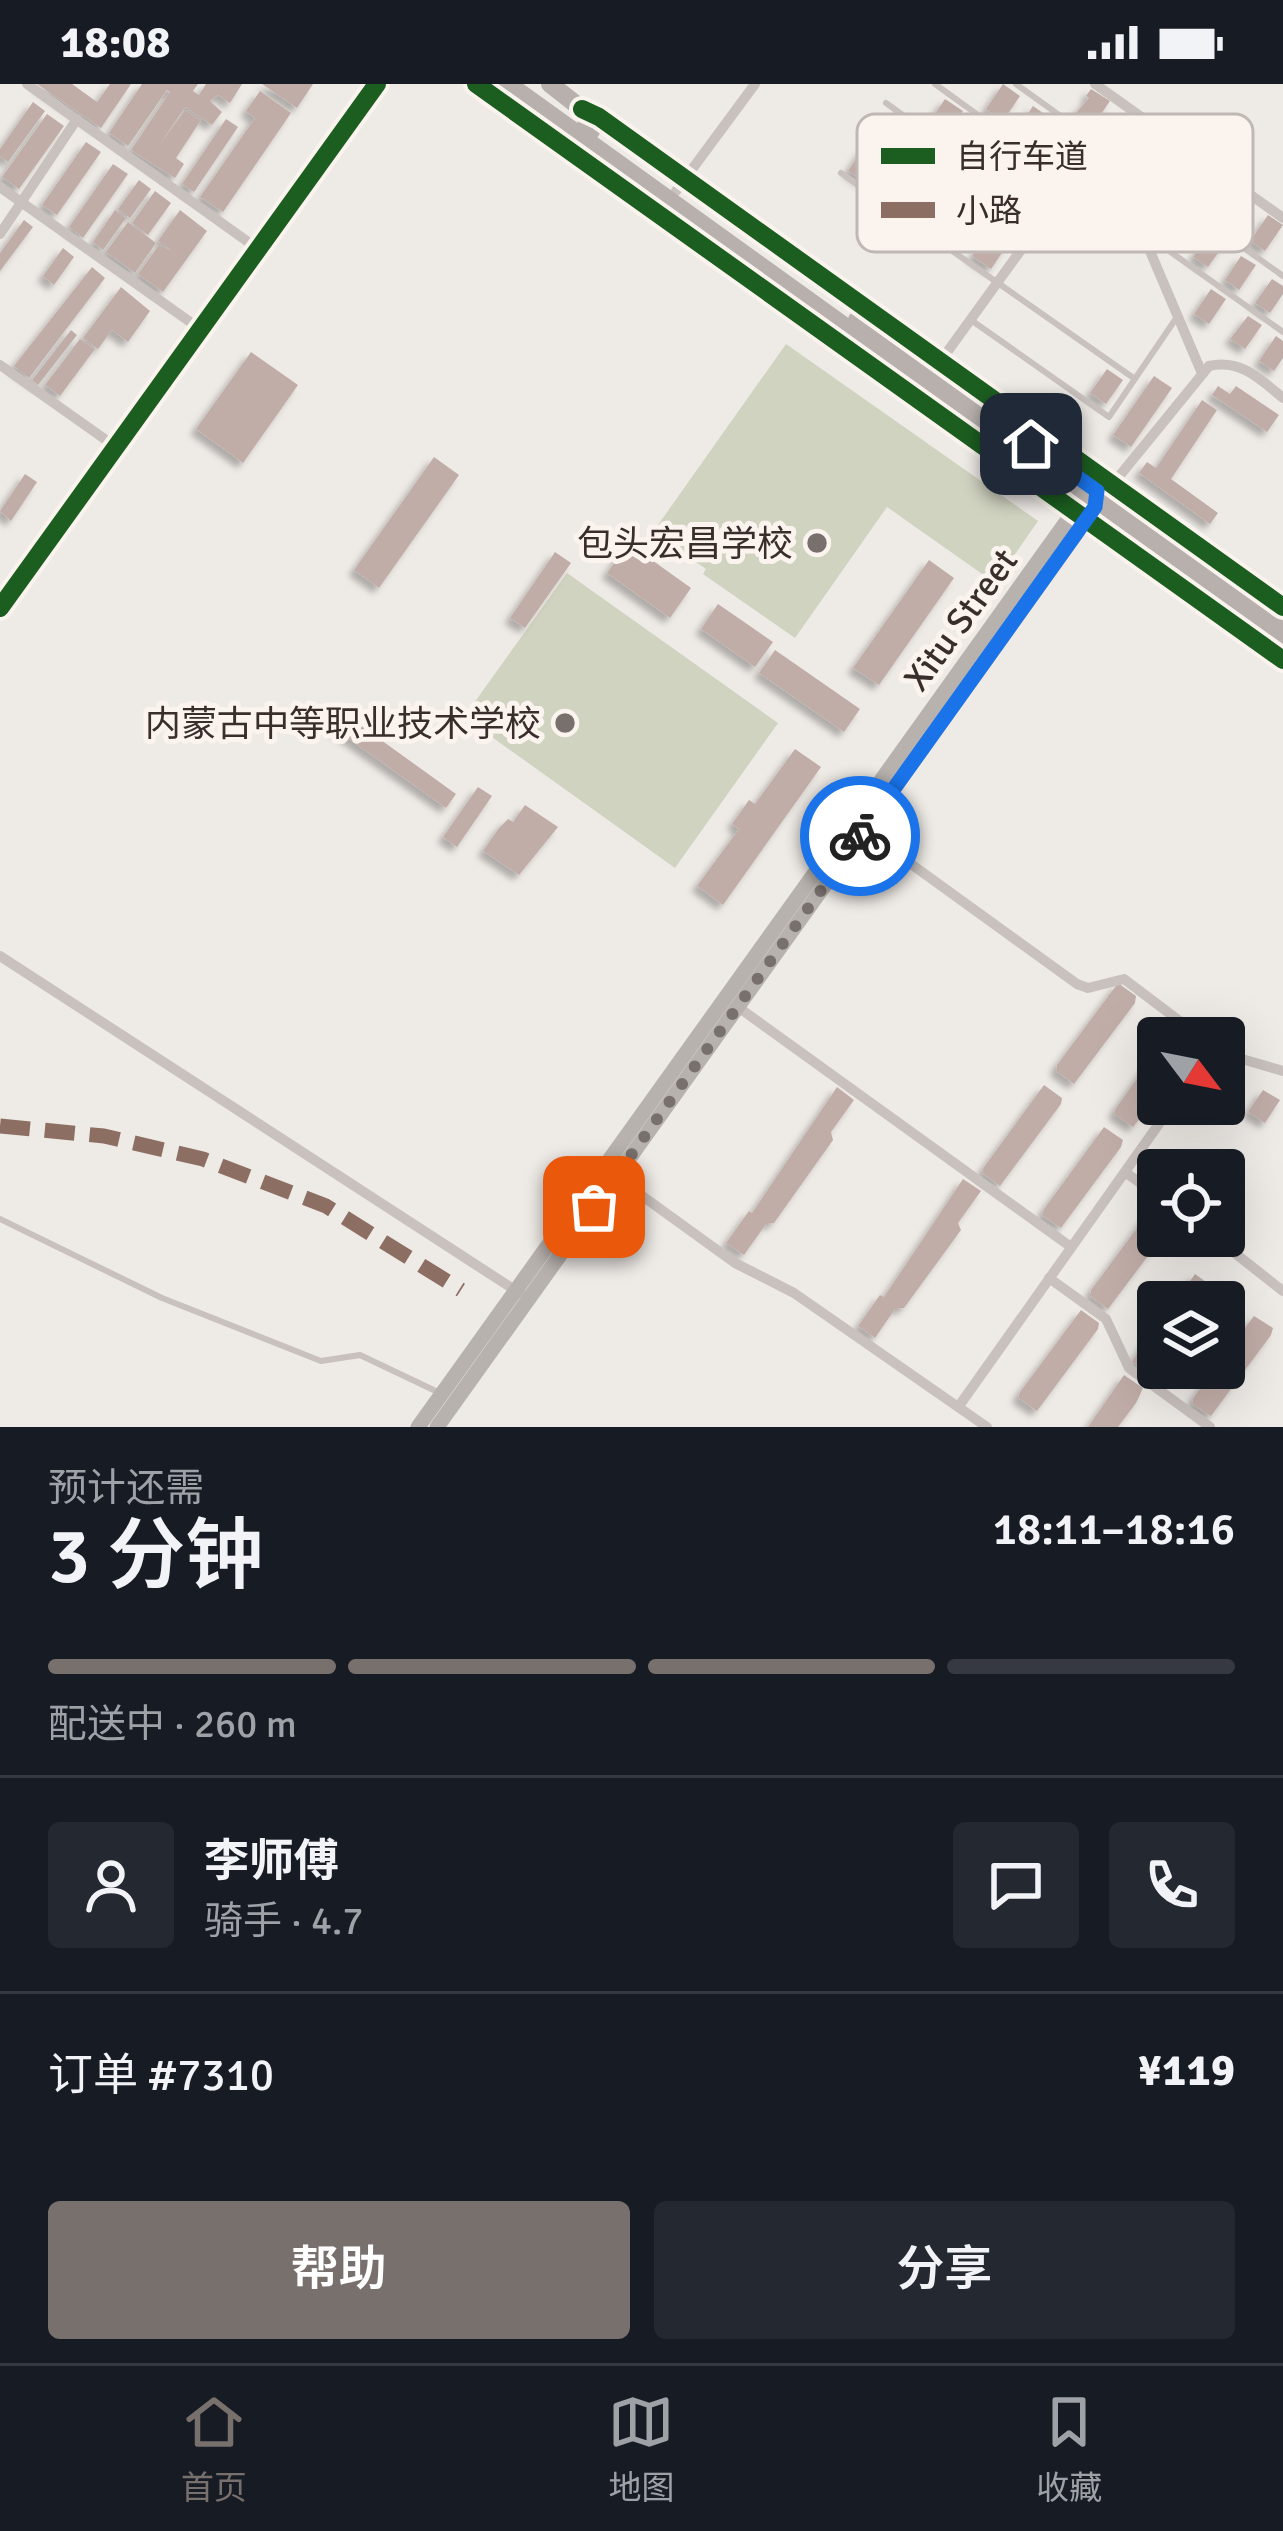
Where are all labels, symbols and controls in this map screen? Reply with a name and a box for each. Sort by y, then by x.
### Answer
text: 18:08 [60,15,170,70]
legend [857,114,1253,252]
text: 自行车道 [956,137,1088,178]
text: 小路 [956,191,1022,232]
pin [980,393,1082,495]
icon: home [998,411,1064,477]
place label: 包头宏昌学校 [577,522,793,567]
marker: 包头宏昌学校 [804,530,830,556]
street label: Xitu Street [895,540,1028,700]
place label: 内蒙古中等职业技术学校 [145,702,541,747]
marker: 内蒙古中等职业技术学校 [552,710,578,736]
courier [800,776,920,896]
icon: bike [827,803,893,869]
north arrow [1137,1017,1245,1125]
map controls [1137,1017,1245,1389]
button: locate [1137,1149,1245,1257]
pin [543,1156,645,1258]
icon: bag [561,1174,627,1240]
button: layers [1137,1281,1245,1389]
text: 预计还需 [48,1464,204,1512]
text: 18:11–18:16 [993,1502,1235,1557]
text: 3 分钟 [48,1509,263,1605]
text: 配送中 · 260 m [48,1700,297,1748]
button: person [48,1822,174,1948]
button: chat [953,1822,1079,1948]
button: phone [1109,1822,1235,1948]
text: 李师傅 [204,1834,339,1889]
text: 骑手 · 4.7 [204,1897,363,1945]
text: ¥119 [1138,2043,1235,2098]
text: 订单 #7310 [48,2048,274,2103]
button: 帮助 [48,2201,630,2339]
button: 分享 [654,2201,1235,2339]
tab: 首页 [181,2389,247,2509]
tab: 地图 [608,2389,674,2509]
tab: 收藏 [1036,2389,1102,2509]

